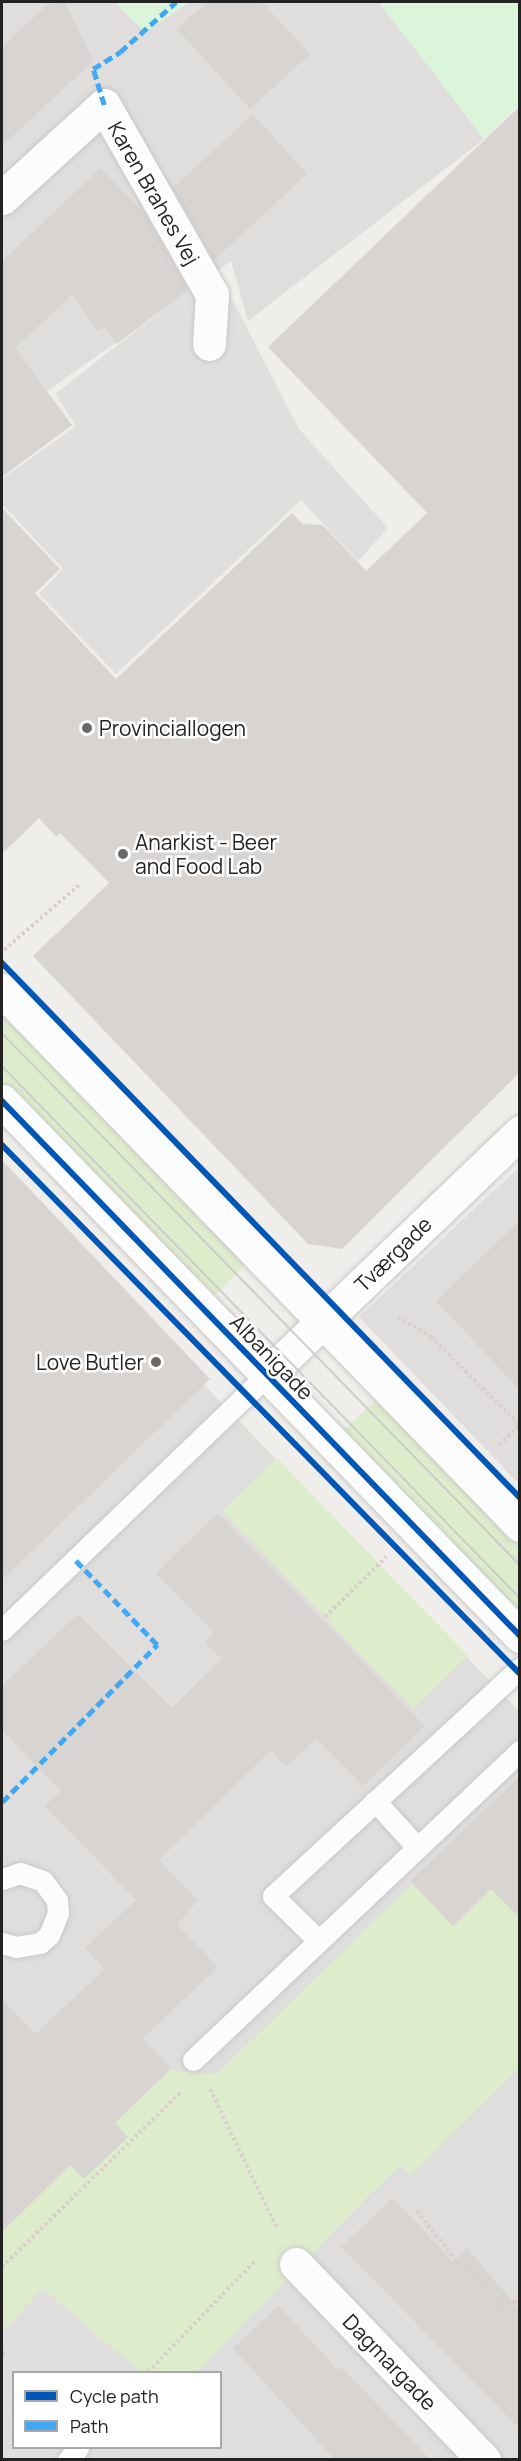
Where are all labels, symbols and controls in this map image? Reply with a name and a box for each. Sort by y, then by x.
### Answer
street label: Karen Brahes Vej [103,117,205,269]
place label: Provinciallogen [99,715,246,741]
marker: Provinciallogen [80,721,94,735]
place label: Anarkist - Beer and Food Lab [135,829,277,879]
marker: Anarkist - Beer and Food Lab [116,847,130,861]
street label: Tværgade [349,1211,437,1297]
street label: Albanigade [225,1309,319,1405]
place label: Love Butler [36,1349,144,1375]
marker: Love Butler [149,1355,163,1369]
street label: Dagmargade [338,2309,442,2415]
legend [12,2371,222,2449]
text: Cycle path [70,2384,159,2408]
text: Path [70,2414,108,2438]

